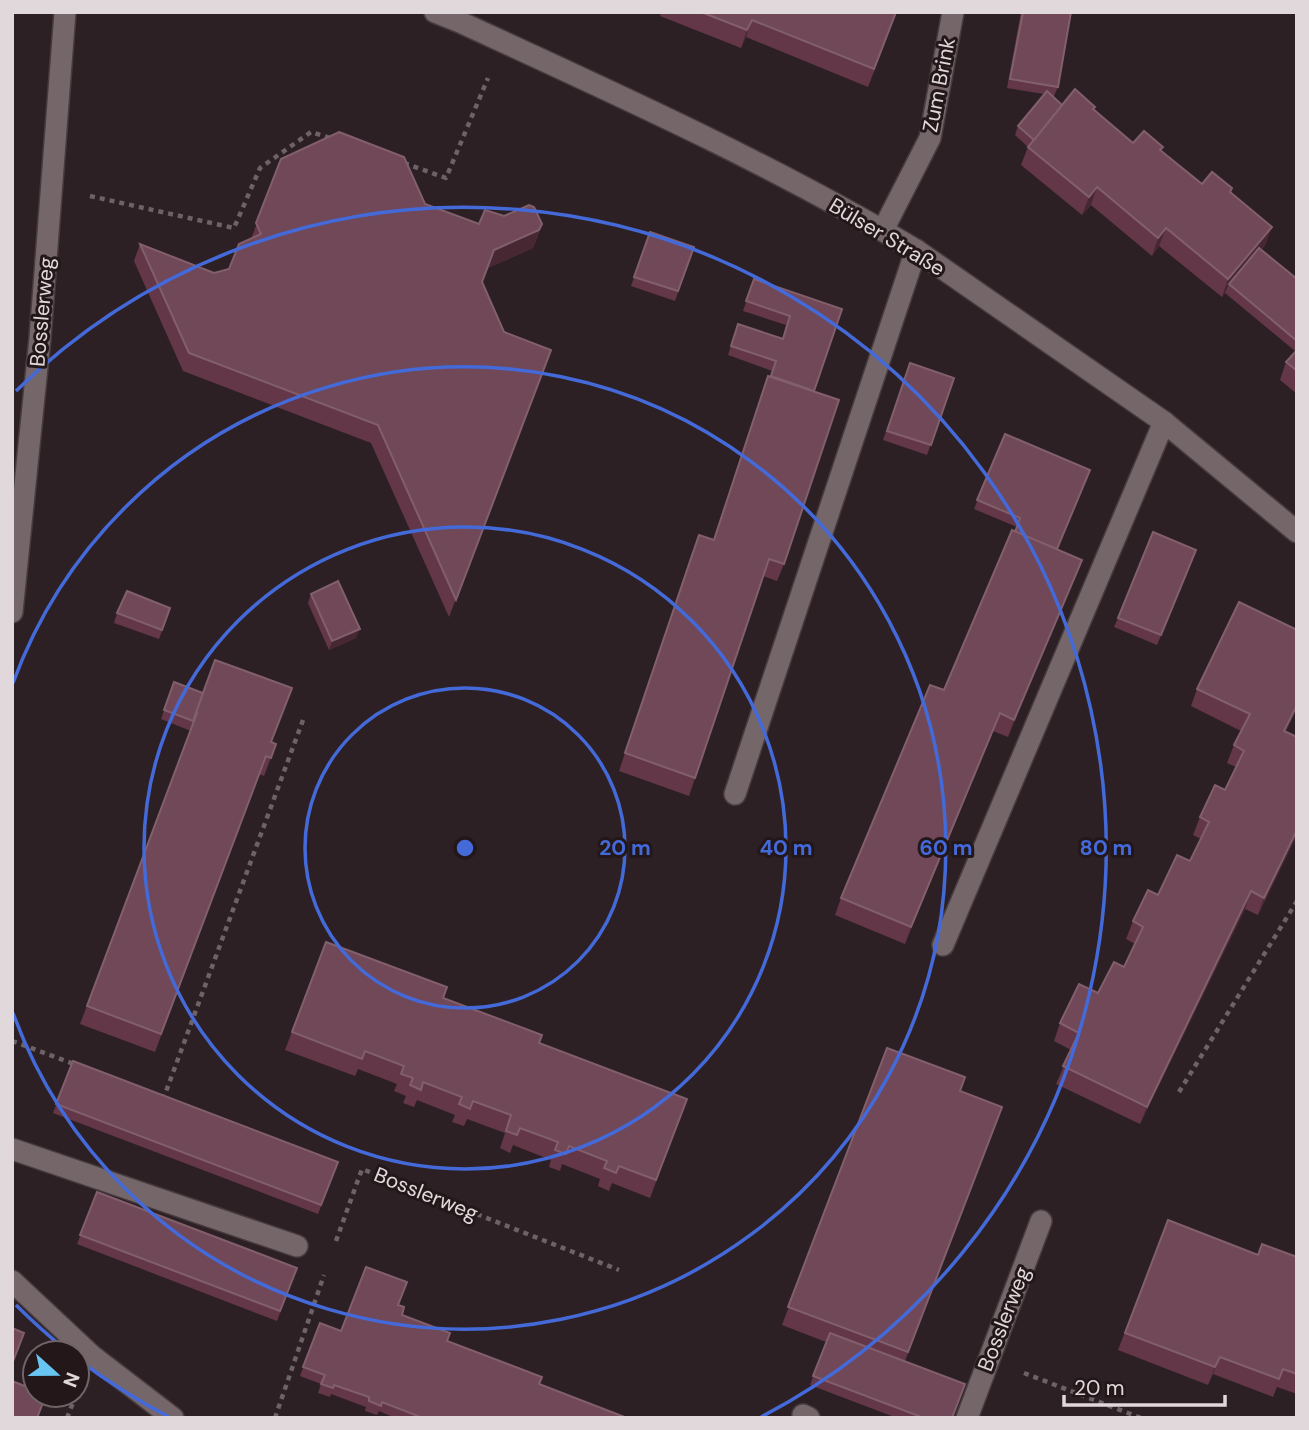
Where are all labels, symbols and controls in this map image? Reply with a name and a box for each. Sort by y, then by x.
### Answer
street label: Zum Brink [916,35,962,135]
street label: Bülser Straße [824,191,950,283]
street label: Bosslerweg [23,256,61,368]
text: 20 m [599,834,651,862]
text: 40 m [759,834,813,862]
text: 60 m [920,834,972,862]
text: 80 m [1080,834,1132,862]
centre of rings [453,836,477,860]
street label: Bosslerweg [370,1160,482,1228]
street label: Bosslerweg [971,1262,1037,1375]
north arrow [21,1339,91,1409]
scale bar [1064,1364,1225,1408]
text: N [57,1369,86,1391]
text: 20 m [1074,1374,1125,1402]

